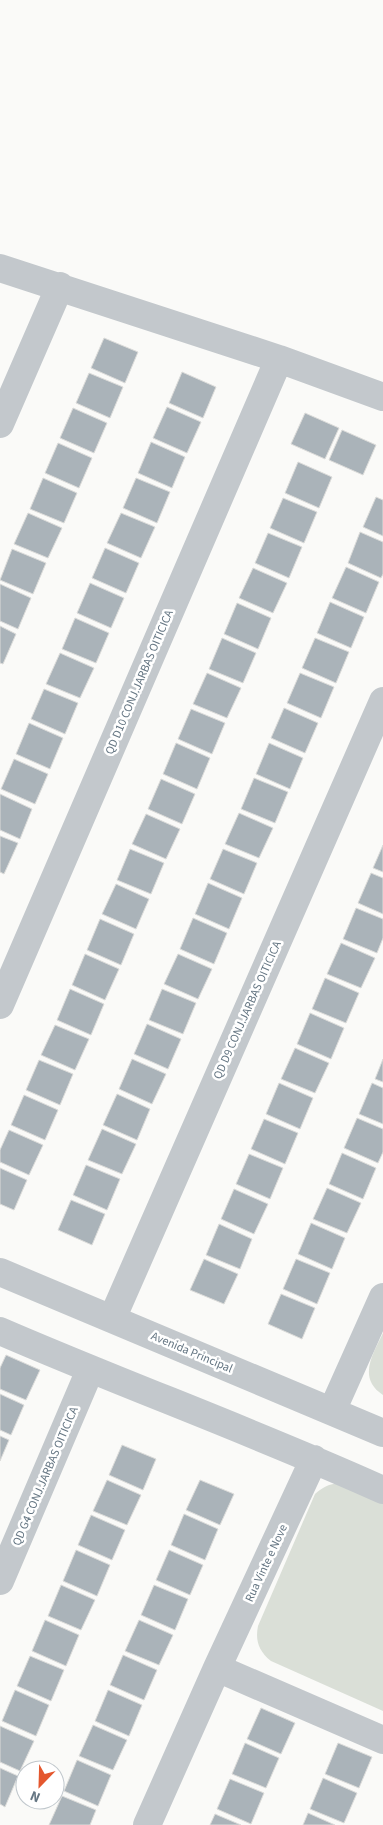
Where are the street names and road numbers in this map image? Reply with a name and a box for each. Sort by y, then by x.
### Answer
street label: QD D10 CONJ.JARBAS OITICICA [101,607,178,757]
street label: QD D9 CONJ.JARBAS OITICICA [209,938,286,1082]
street label: Avenida Principal [148,1328,235,1377]
street label: QD G4 CONJ.JARBAS OITICICA [8,1404,83,1548]
street label: Rua Vinte e Nove [241,1522,292,1605]

